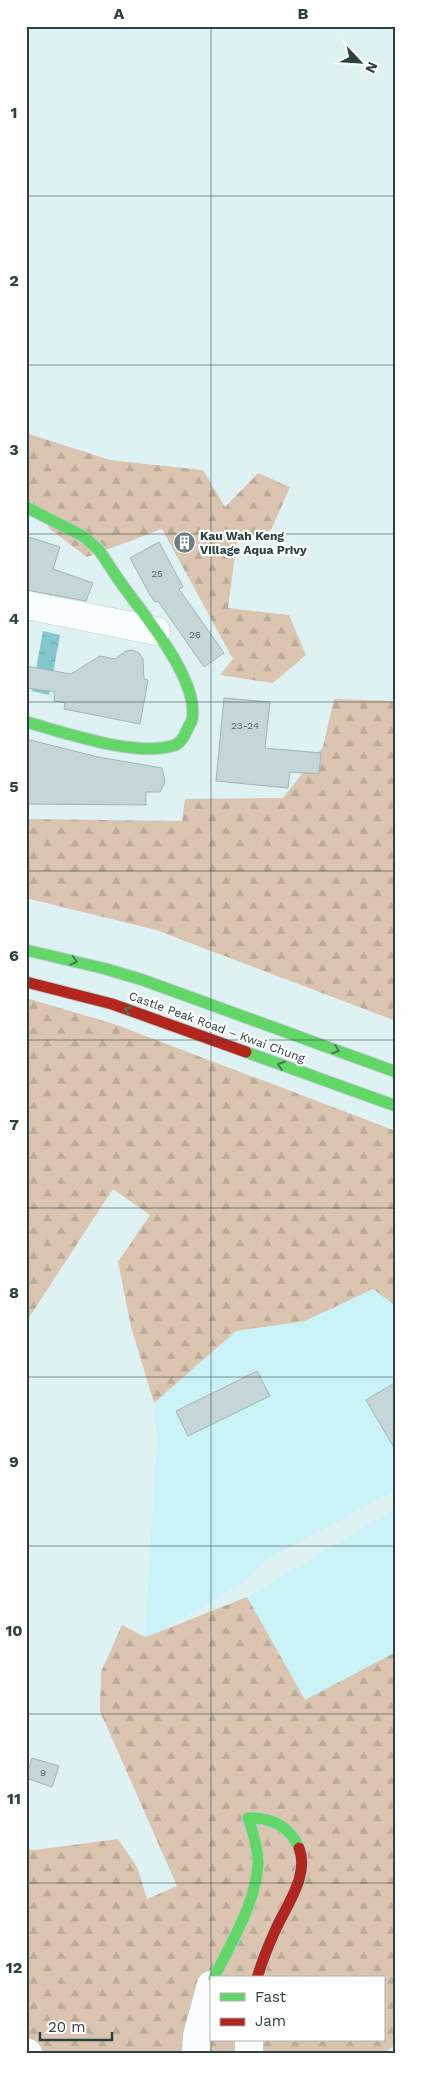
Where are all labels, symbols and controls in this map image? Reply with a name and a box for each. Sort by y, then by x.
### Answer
text: A [114,4,125,23]
text: B [298,4,309,23]
north arrow [334,38,384,88]
text: N [362,59,381,76]
text: 1 [11,103,17,122]
text: 2 [9,271,19,290]
text: 3 [9,440,19,459]
place label: Kau Wah Keng Village Aqua Privy [200,529,307,557]
building icon: Kau Wah Keng Village Aqua Privy [172,531,196,555]
house number: 25 [151,568,163,579]
text: 4 [9,609,19,628]
house number: 26 [189,629,201,640]
house number: 23-24 [231,720,259,731]
text: 5 [9,777,19,796]
text: 6 [9,946,19,965]
one-way arrow [69,955,77,965]
street label: Castle Peak Road – Kwai Chung [127,989,308,1066]
one-way arrow [125,1006,133,1016]
one-way arrow [331,1044,339,1054]
one-way arrow [278,1061,286,1071]
text: 7 [9,1115,19,1134]
text: 8 [9,1283,19,1302]
text: 9 [9,1452,19,1471]
text: 10 [5,1621,23,1640]
house number: 9 [40,1767,46,1778]
text: 11 [7,1789,21,1808]
text: 12 [6,1958,22,1977]
legend [210,1976,384,2042]
text: Fast [255,1988,287,2006]
scale bar [40,2009,112,2041]
text: Jam [255,2012,286,2030]
text: 20 m [48,2018,86,2036]

